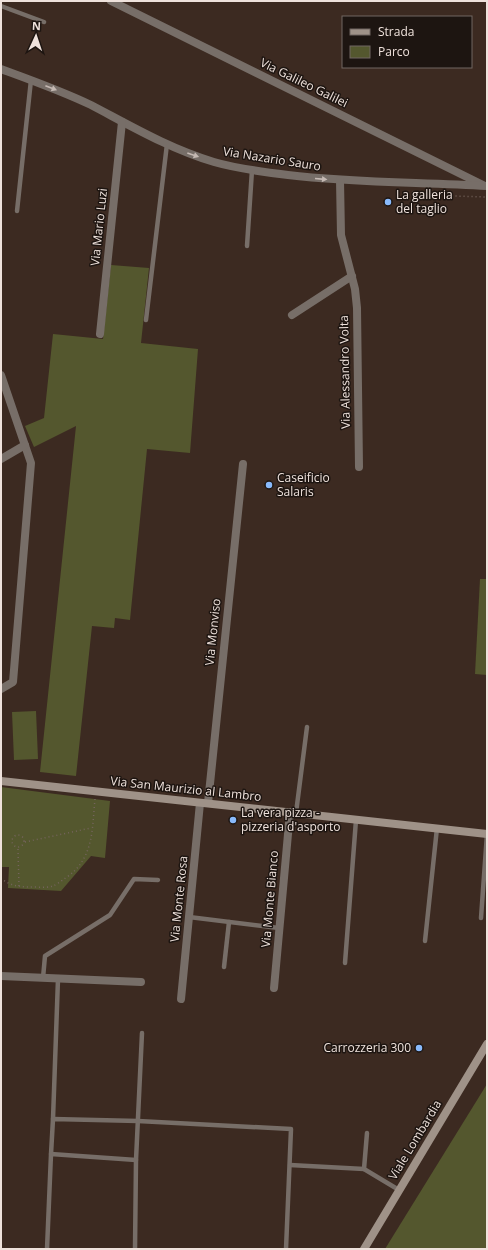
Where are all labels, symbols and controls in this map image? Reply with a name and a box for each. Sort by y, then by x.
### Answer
north arrow [16,16,56,56]
legend [342,16,472,68]
text: N [32,18,41,33]
text: Strada [378,23,414,40]
text: Parco [378,43,410,60]
street label: Via Galileo Galilei [257,54,351,111]
one-way arrow [45,85,57,91]
street label: Via Nazario Sauro [222,142,322,175]
one-way arrow [188,152,200,158]
one-way arrow [315,176,327,182]
place label: La galleria del taglio [396,186,453,217]
street label: Via Mario Luzi [86,187,111,267]
marker: La galleria del taglio [383,197,393,207]
street label: Via Alessandro Volta [335,315,354,429]
place label: Caseificio Salaris [277,469,330,500]
marker: Caseificio Salaris [264,480,274,490]
street label: Via Monviso [201,598,224,666]
street label: Via San Maurizio al Lambro [110,772,262,805]
place label: La vera pizza - pizzeria d'asporto [241,804,340,835]
marker: La vera pizza - pizzeria d'asporto [228,815,238,825]
street label: Via Monte Bianco [257,850,282,948]
street label: Via Monte Rosa [166,855,191,943]
place label: Carrozzeria 300 [323,1039,411,1056]
marker: Carrozzeria 300 [414,1043,424,1053]
street label: Viale Lombardia [384,1097,445,1183]

